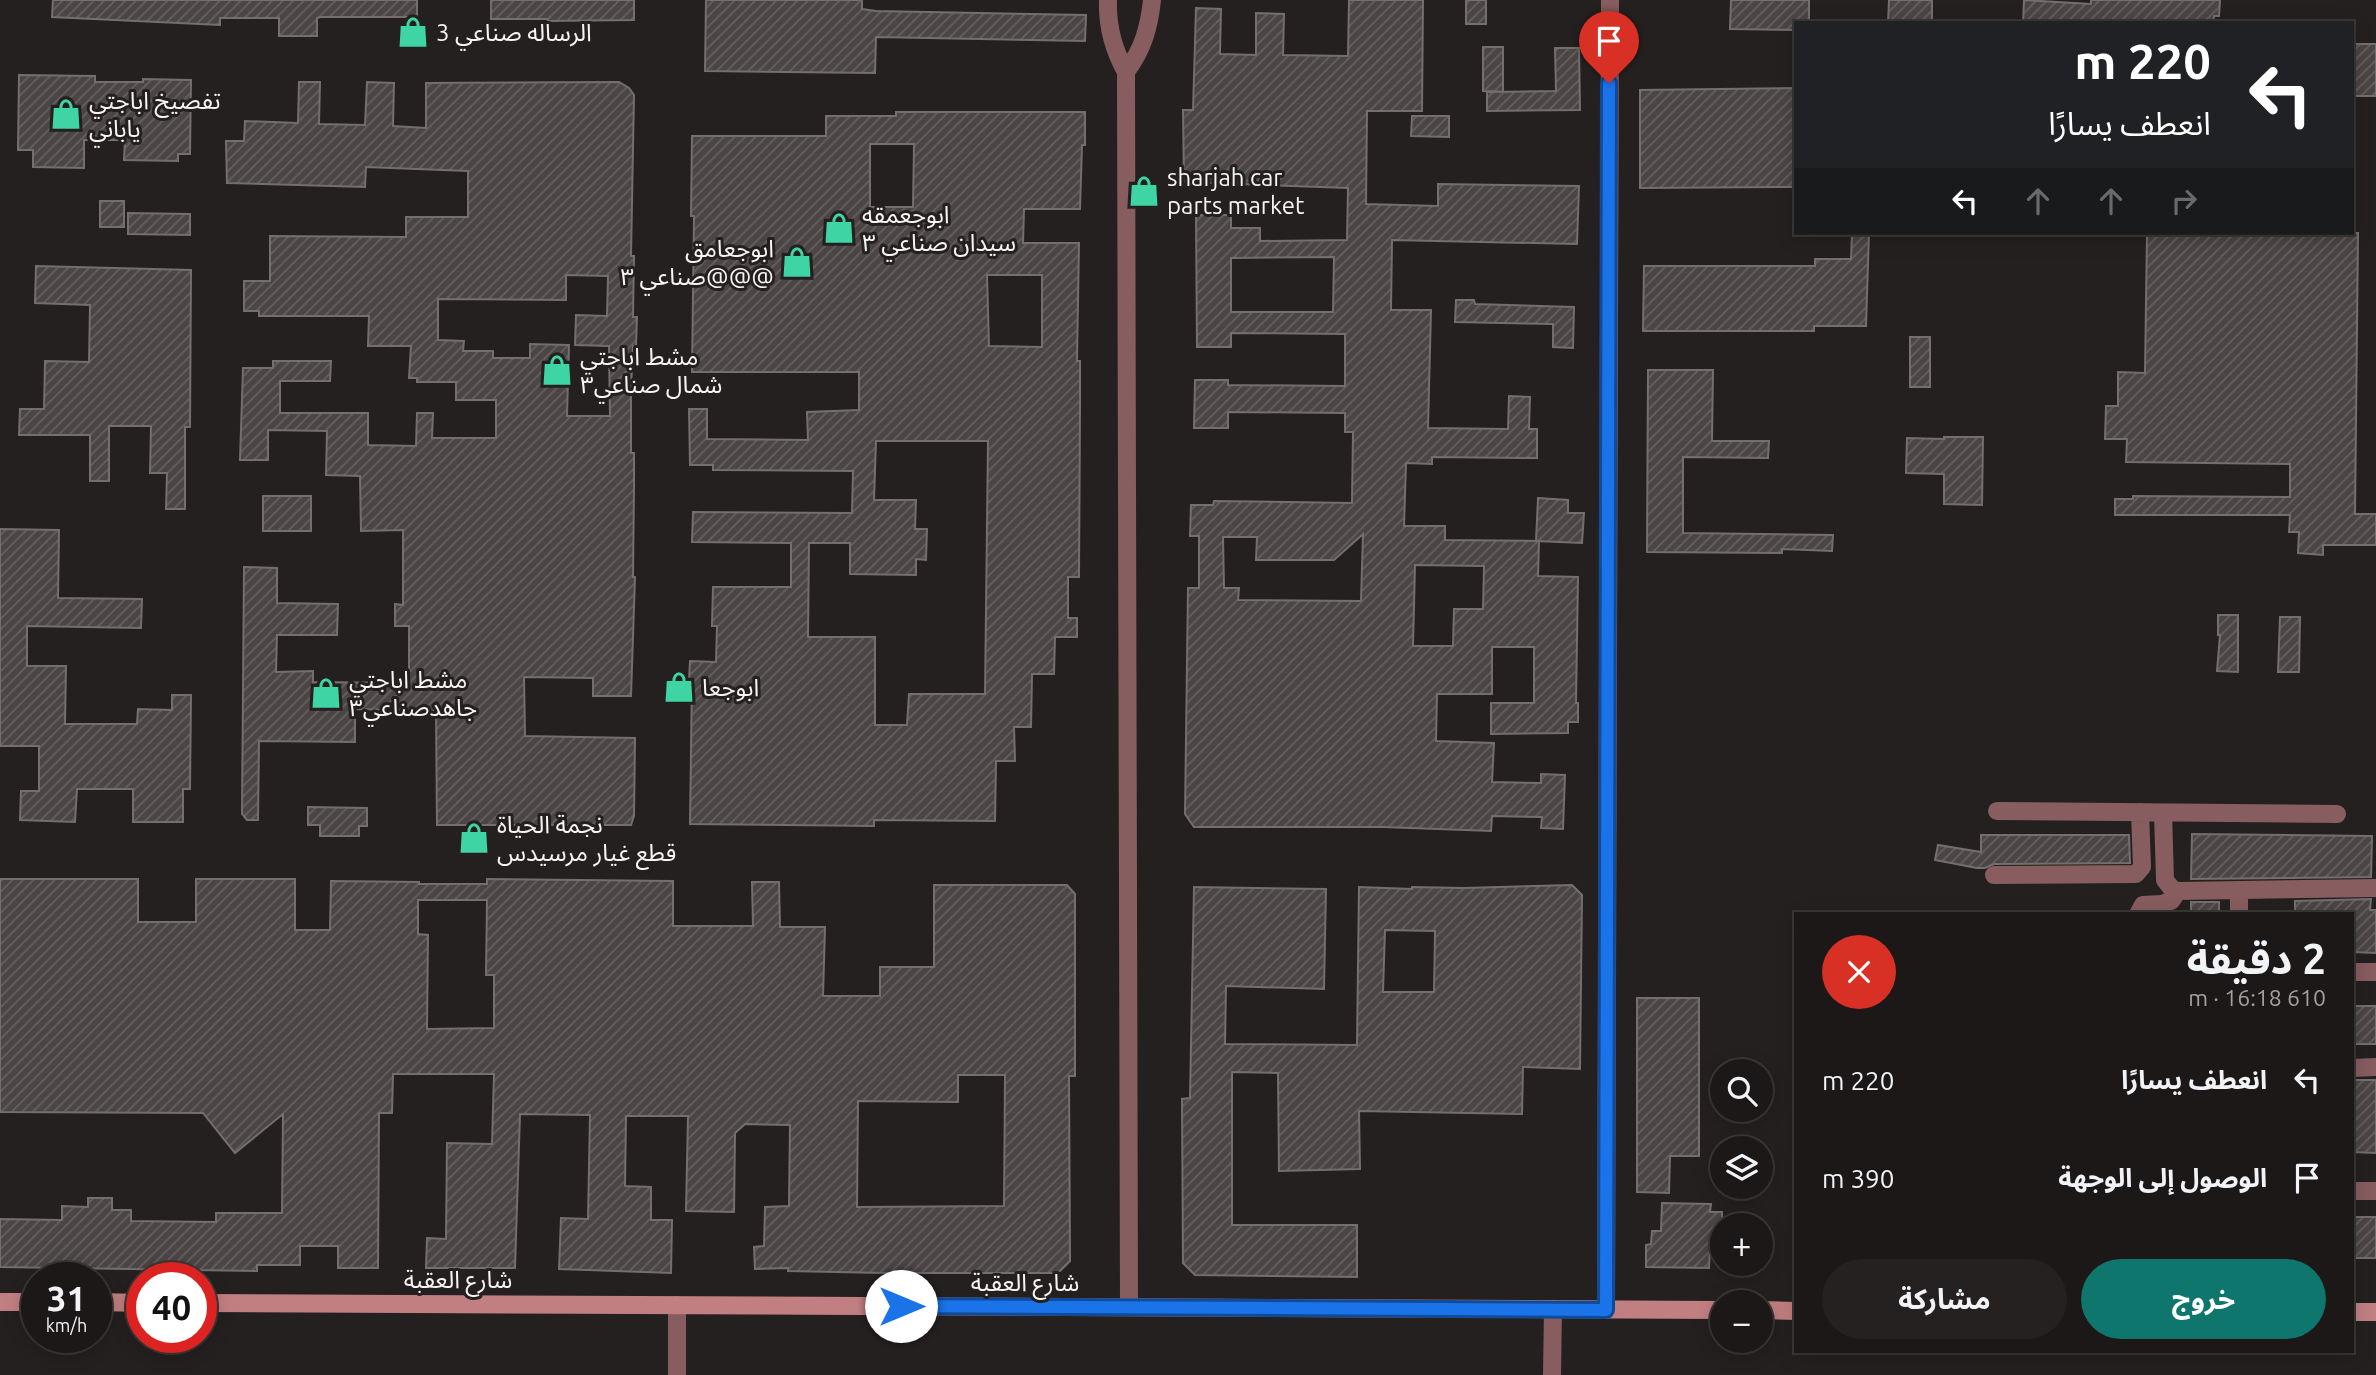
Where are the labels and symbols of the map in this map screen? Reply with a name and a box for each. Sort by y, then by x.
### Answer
pin [1579,11,1639,83]
shop icon: الرساله صناعي 3 [396,15,430,49]
place label: الرساله صناعي 3 [436,19,592,51]
place label: تفصيخ اباجتي ياباني [89,87,221,147]
shop icon: تفصيخ اباجتي ياباني [49,97,83,131]
place label: sharjah car parts market [1167,164,1305,219]
shop icon: sharjah car parts market [1127,174,1161,208]
place label: ابوجعمقه سيدان صناعي ٣ [862,201,1016,261]
shop icon: ابوجعمقه سيدان صناعي ٣ [822,211,856,245]
place label: ابوجعامق صناعي ٣@@@ [620,235,774,295]
shop icon: ابوجعامق صناعي ٣@@@ [780,245,814,279]
place label: مشط اباجتي شمال صناعي٣ [580,343,722,403]
shop icon: مشط اباجتي شمال صناعي٣ [540,353,574,387]
place label: مشط اباجتي جاهدصناعي٣ [349,666,477,726]
shop icon: ابوجعا [662,670,696,704]
place label: ابوجعا [702,674,759,702]
shop icon: مشط اباجتي جاهدصناعي٣ [309,676,343,710]
place label: نجمة الحياة قطع غيار مرسيدس [497,811,676,870]
shop icon: نجمة الحياة قطع غيار مرسيدس [457,821,491,855]
speed limit sign: 40 [126,1262,217,1353]
street label: شارع العقبة [404,1266,512,1297]
position arrow [864,1269,938,1343]
street label: شارع العقبة [971,1269,1079,1300]

